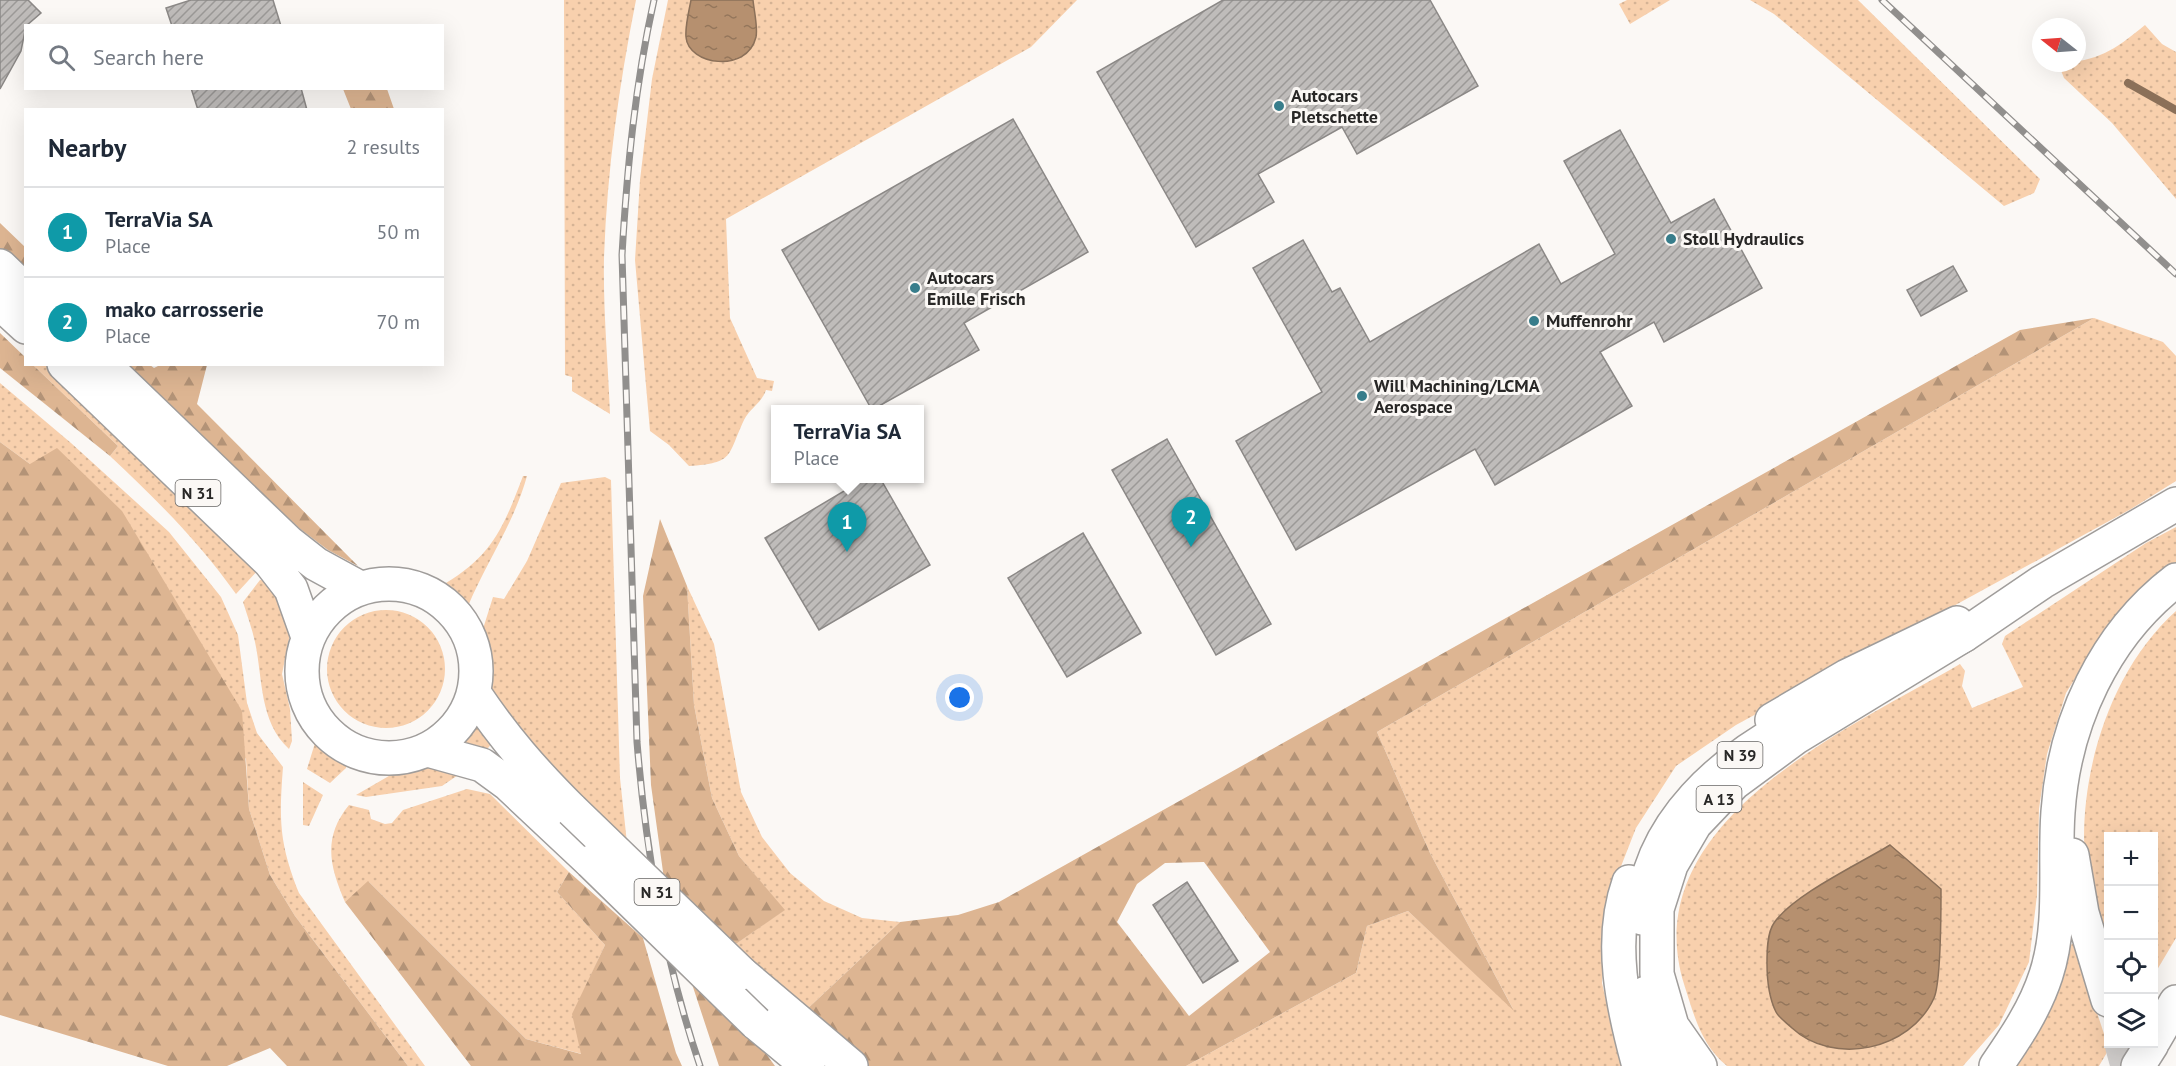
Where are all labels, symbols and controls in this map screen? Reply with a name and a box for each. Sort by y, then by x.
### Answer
north arrow [2032,18,2086,72]
search box [24,24,444,90]
icon: search [45,41,78,74]
text: Search here [93,43,204,71]
place label: Autocars Pletschette [1291,84,1378,128]
marker: Autocars Pletschette [1272,99,1286,113]
text: Nearby [48,131,126,164]
text: 2 results [347,134,420,160]
text: TerraVia SA [105,205,213,233]
text: 1 [62,219,73,245]
text: 50 m [377,219,420,245]
place label: Stoll Hydraulics [1683,227,1804,250]
marker: Stoll Hydraulics [1664,232,1678,246]
text: Place [105,233,151,259]
place label: Autocars Emille Frisch [927,266,1026,310]
marker: Autocars Emille Frisch [908,281,922,295]
text: mako carrosserie [105,295,264,323]
text: 2 [62,309,73,335]
text: 70 m [377,309,420,335]
place label: Muffenrohr [1546,309,1633,332]
marker: Muffenrohr [1527,314,1541,328]
text: Place [105,323,151,349]
place label: Will Machining/LCMA Aerospace [1374,374,1540,418]
marker: Will Machining/LCMA Aerospace [1355,389,1369,403]
popup [771,405,924,483]
text: TerraVia SA [794,417,901,445]
text: Place [794,445,839,471]
road number: N 31 [176,480,220,506]
pin: 2 [1172,498,1210,547]
pin: 1 [828,502,866,552]
your location [945,683,974,712]
road number: N 39 [1718,742,1762,768]
road number: A 13 [1696,786,1742,812]
map controls [2104,832,2158,1048]
button: + [2104,832,2158,886]
road number: N 31 [634,879,680,905]
button: − [2104,886,2158,940]
button: locate [2104,940,2158,994]
button: layers [2104,994,2158,1048]

